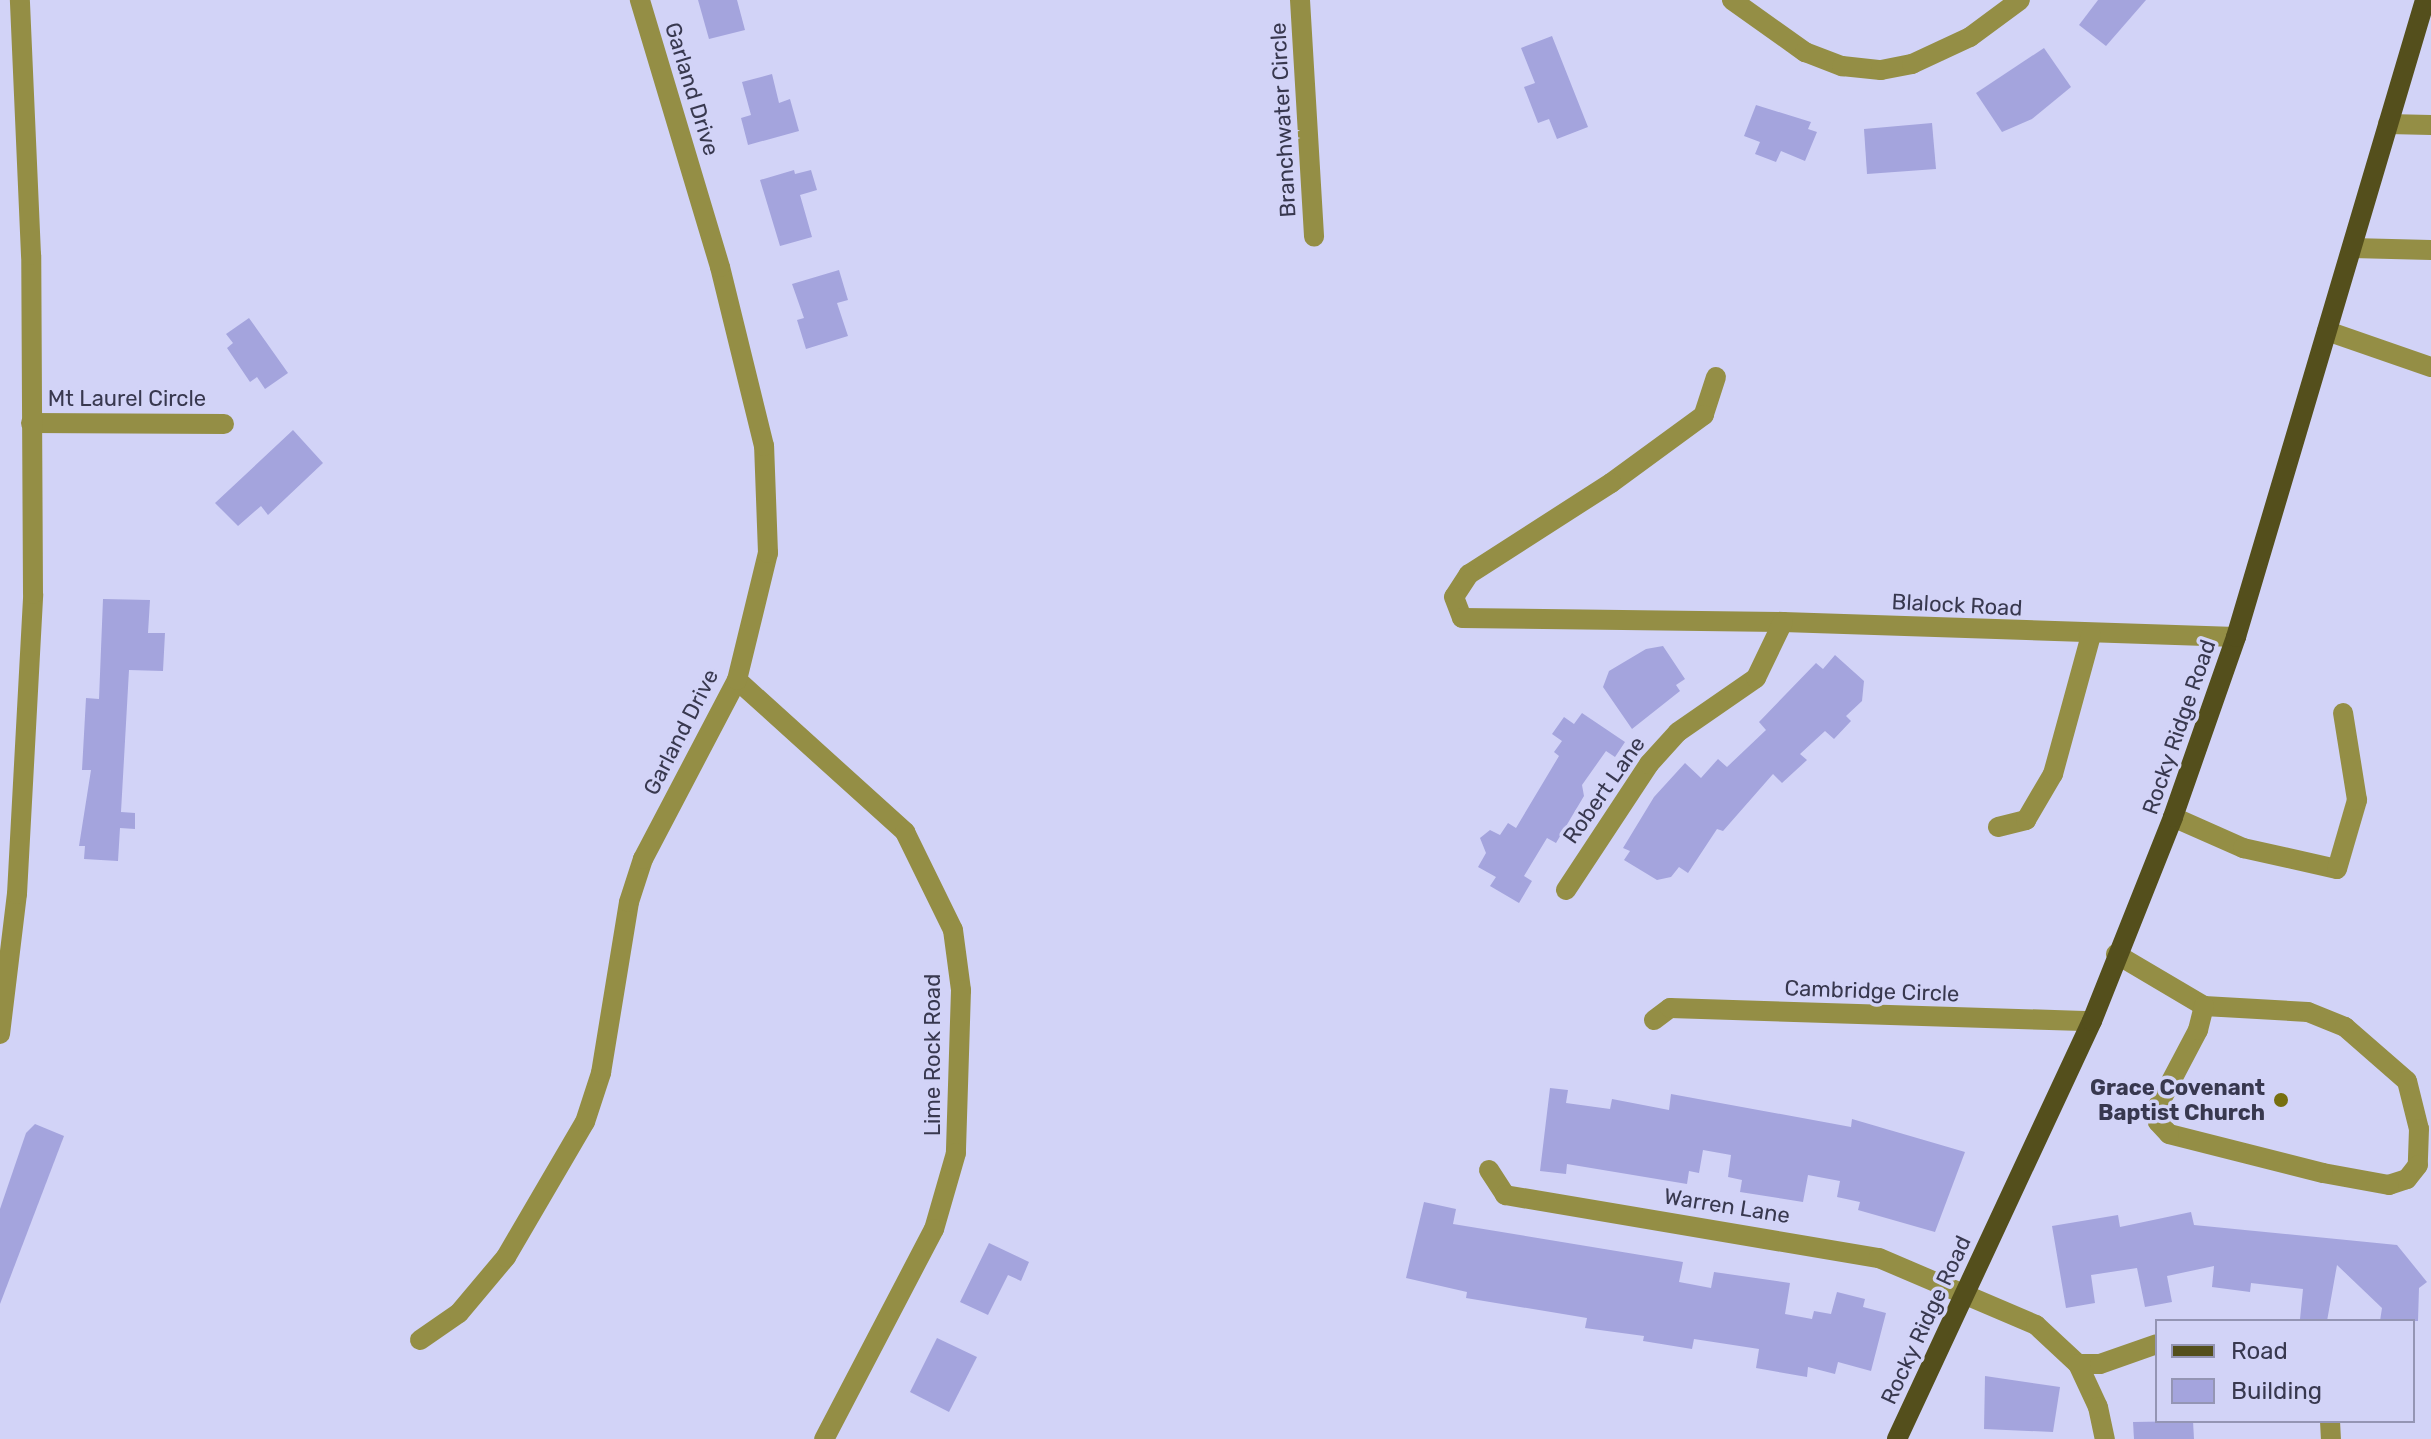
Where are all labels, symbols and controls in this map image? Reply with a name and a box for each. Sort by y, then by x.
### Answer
street label: Garland Drive [659,19,725,159]
street label: Branchwater Circle [1265,22,1301,218]
street label: Mt Laurel Circle [48,386,206,412]
street label: Blalock Road [1891,588,2023,622]
street label: Rocky Ridge Road [2137,636,2221,818]
street label: Garland Drive [638,665,724,799]
street label: Robert Lane [1557,731,1651,849]
street label: Lime Rock Road [920,974,946,1136]
street label: Cambridge Circle [1784,975,1960,1007]
place label: Grace Covenant Baptist Church [2090,1074,2265,1126]
marker: Grace Covenant Baptist Church [2272,1091,2290,1109]
street label: Warren Lane [1662,1183,1792,1229]
street label: Rocky Ridge Road [1875,1231,1977,1409]
legend [2155,1319,2415,1423]
text: Road [2231,1337,2288,1365]
text: Building [2231,1377,2322,1405]

